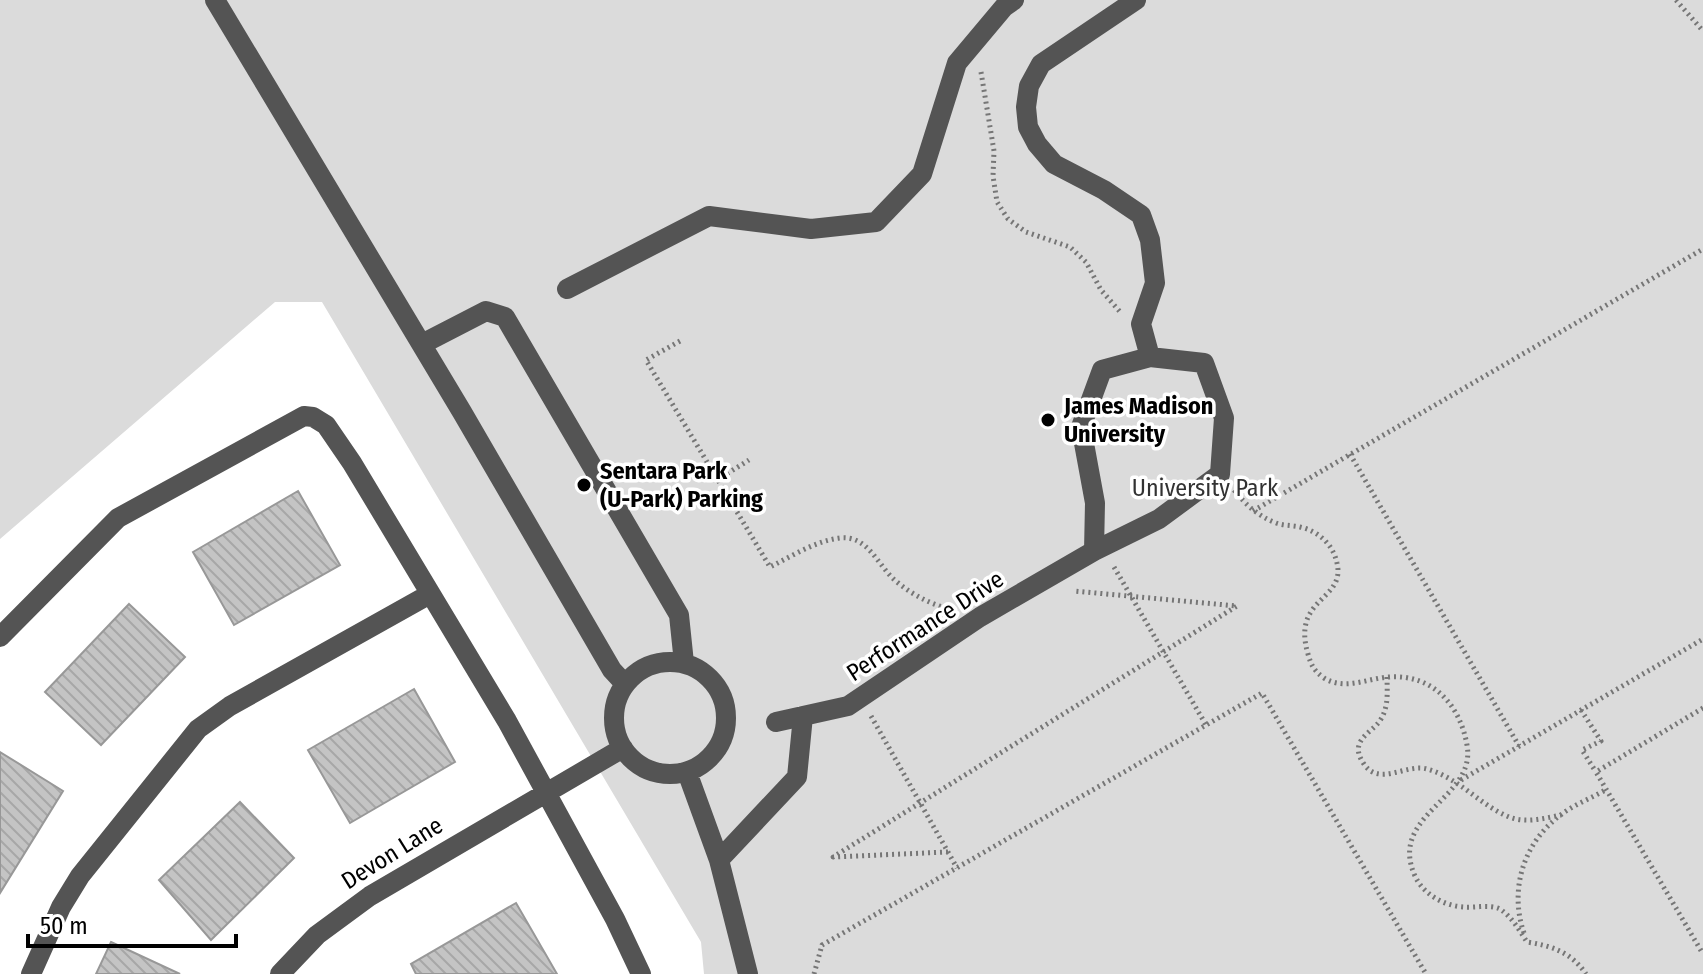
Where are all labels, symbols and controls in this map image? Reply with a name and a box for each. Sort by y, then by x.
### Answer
place label: James Madison University [1063,392,1213,448]
marker: James Madison University [1039,411,1057,429]
place label: Sentara Park (U-Park) Parking [600,457,763,513]
park label: University Park [1132,474,1279,502]
marker: Sentara Park (U-Park) Parking [575,476,593,494]
street label: Performance Drive [841,565,1009,687]
street label: Devon Lane [336,811,448,895]
scale bar [28,898,236,948]
text: 50 m [40,912,88,940]

